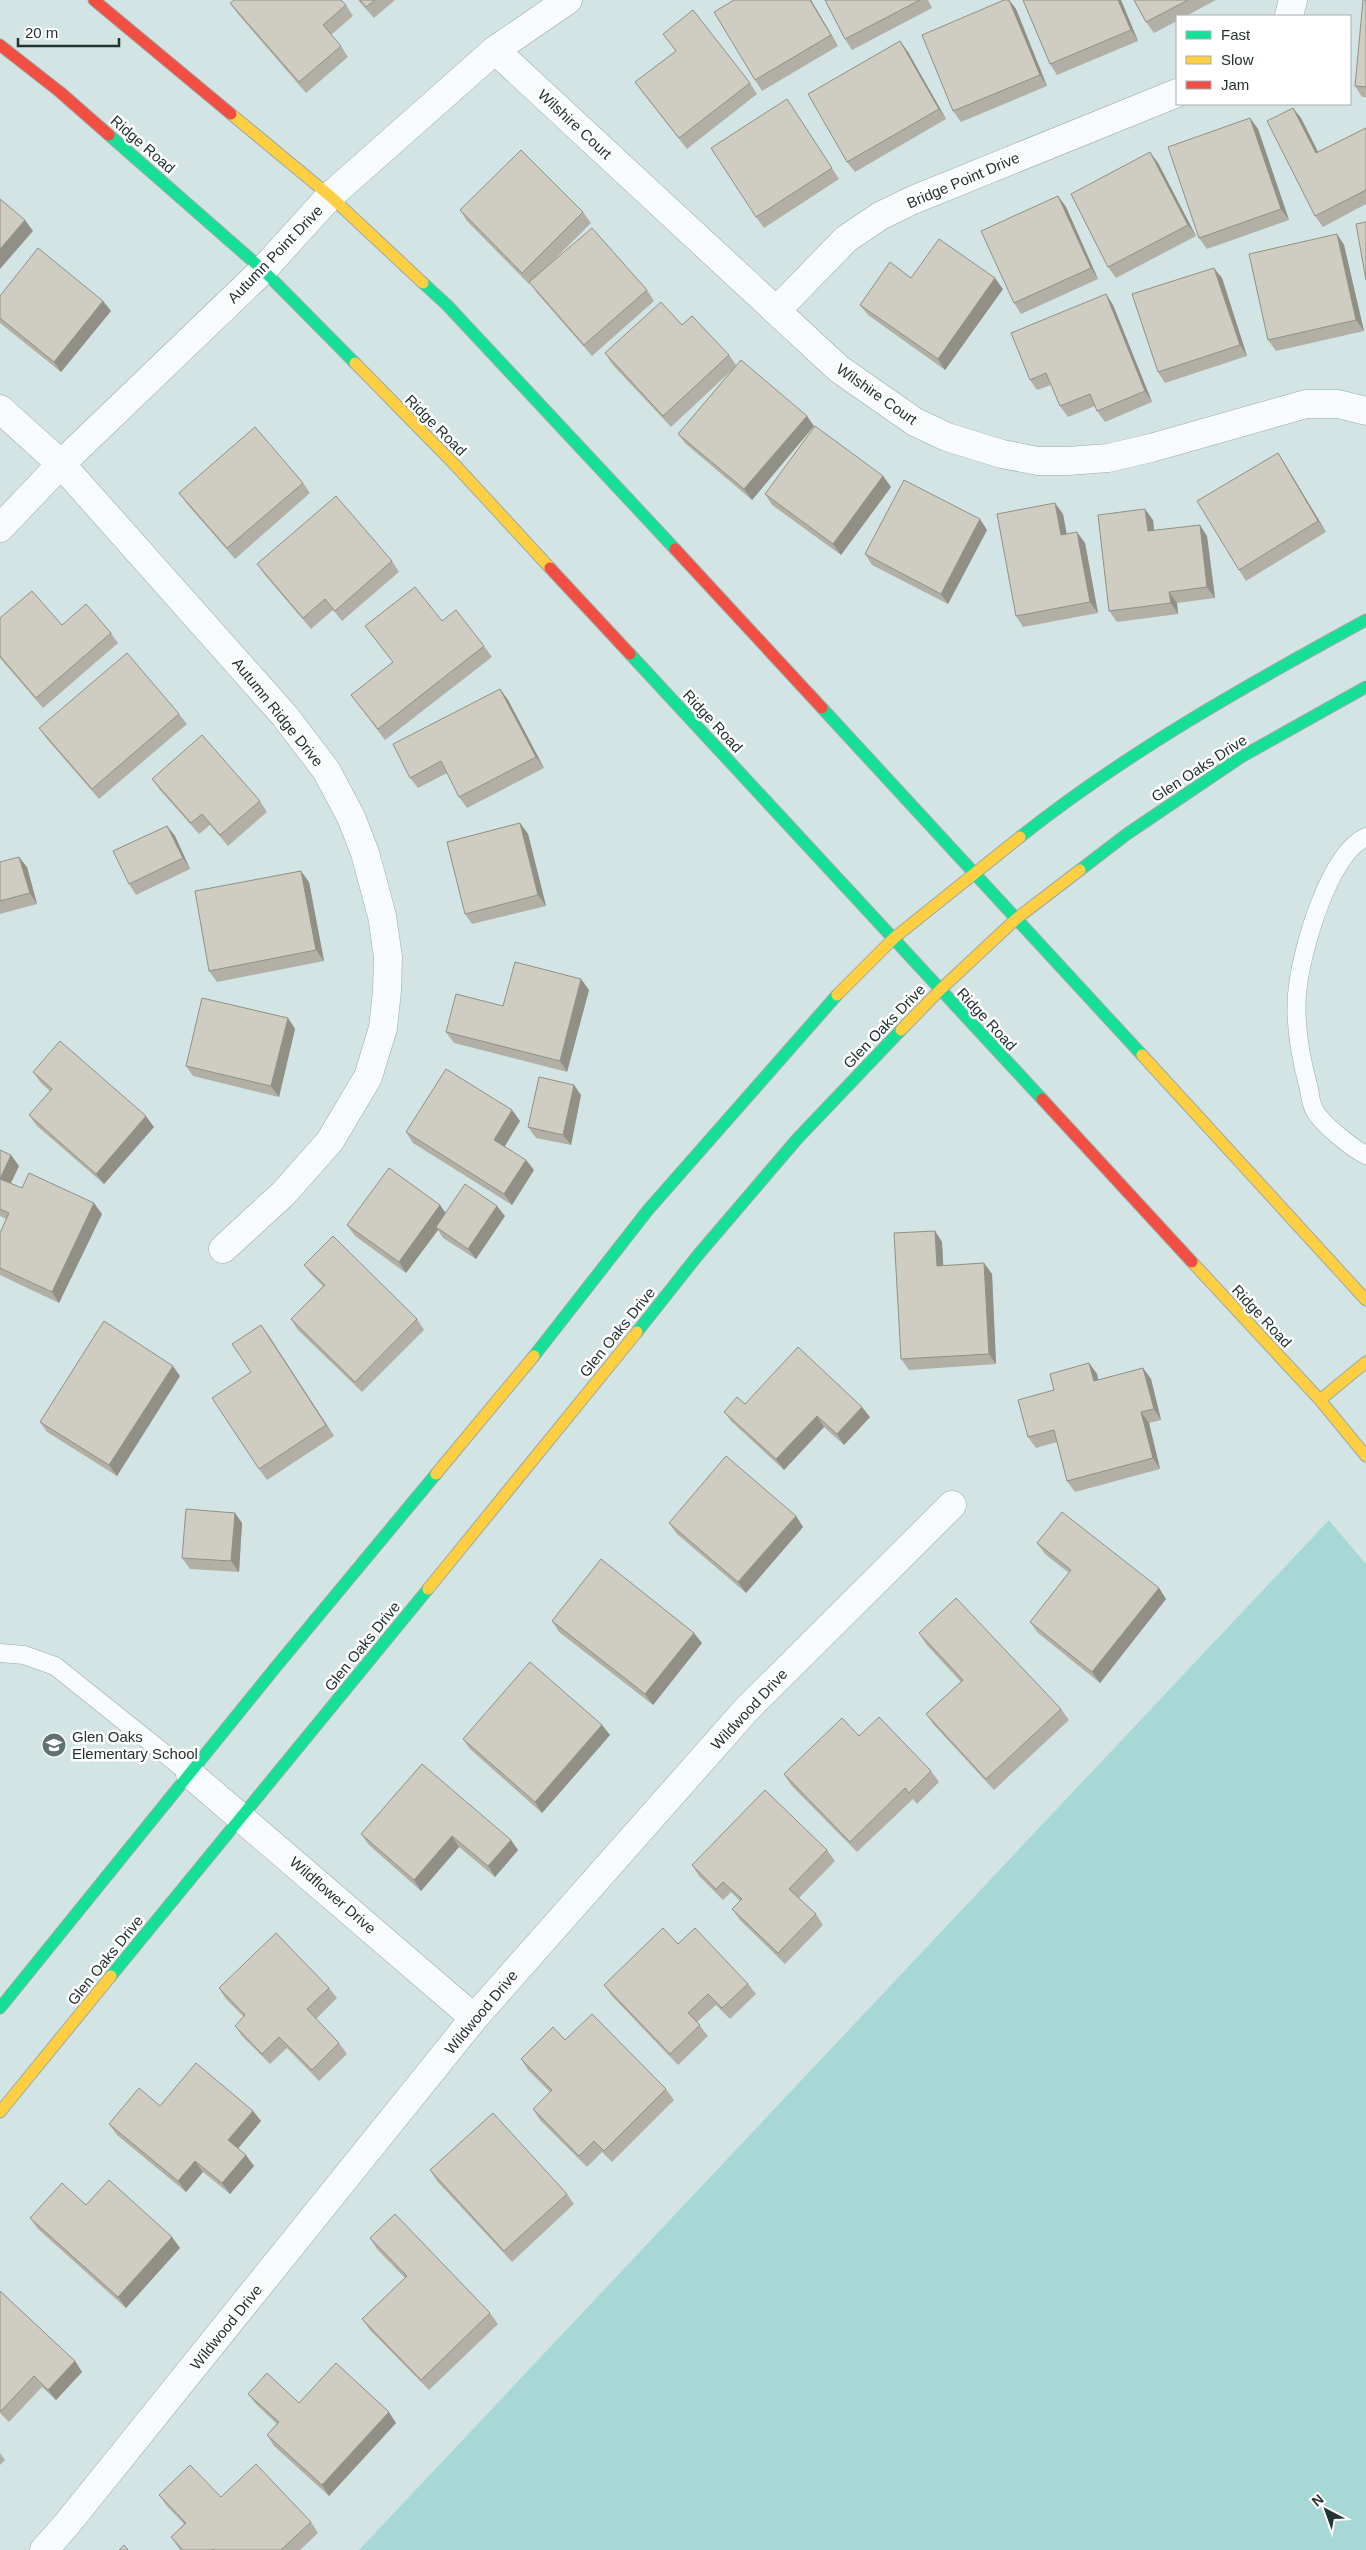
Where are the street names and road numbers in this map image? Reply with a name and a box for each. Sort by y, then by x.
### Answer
street label: Wilshire Court [535,86,616,163]
street label: Ridge Road [108,112,178,176]
street label: Bridge Point Drive [904,149,1022,211]
street label: Autumn Point Drive [224,202,326,306]
street label: Wilshire Court [834,360,921,428]
street label: Ridge Road [402,391,470,459]
street label: Autumn Ridge Drive [229,654,327,770]
street label: Ridge Road [680,686,746,756]
street label: Glen Oaks Drive [1148,731,1250,805]
street label: Glen Oaks Drive [840,981,928,1071]
street label: Ridge Road [954,984,1020,1054]
street label: Ridge Road [1229,1281,1295,1351]
street label: Glen Oaks Drive [576,1284,658,1380]
street label: Glen Oaks Drive [321,1598,403,1694]
street label: Wildwood Drive [707,1665,791,1753]
street label: Wildflower Drive [287,1853,379,1937]
street label: Glen Oaks Drive [64,1912,146,2008]
street label: Wildwood Drive [441,1967,521,2057]
street label: Wildwood Drive [187,2281,265,2373]

